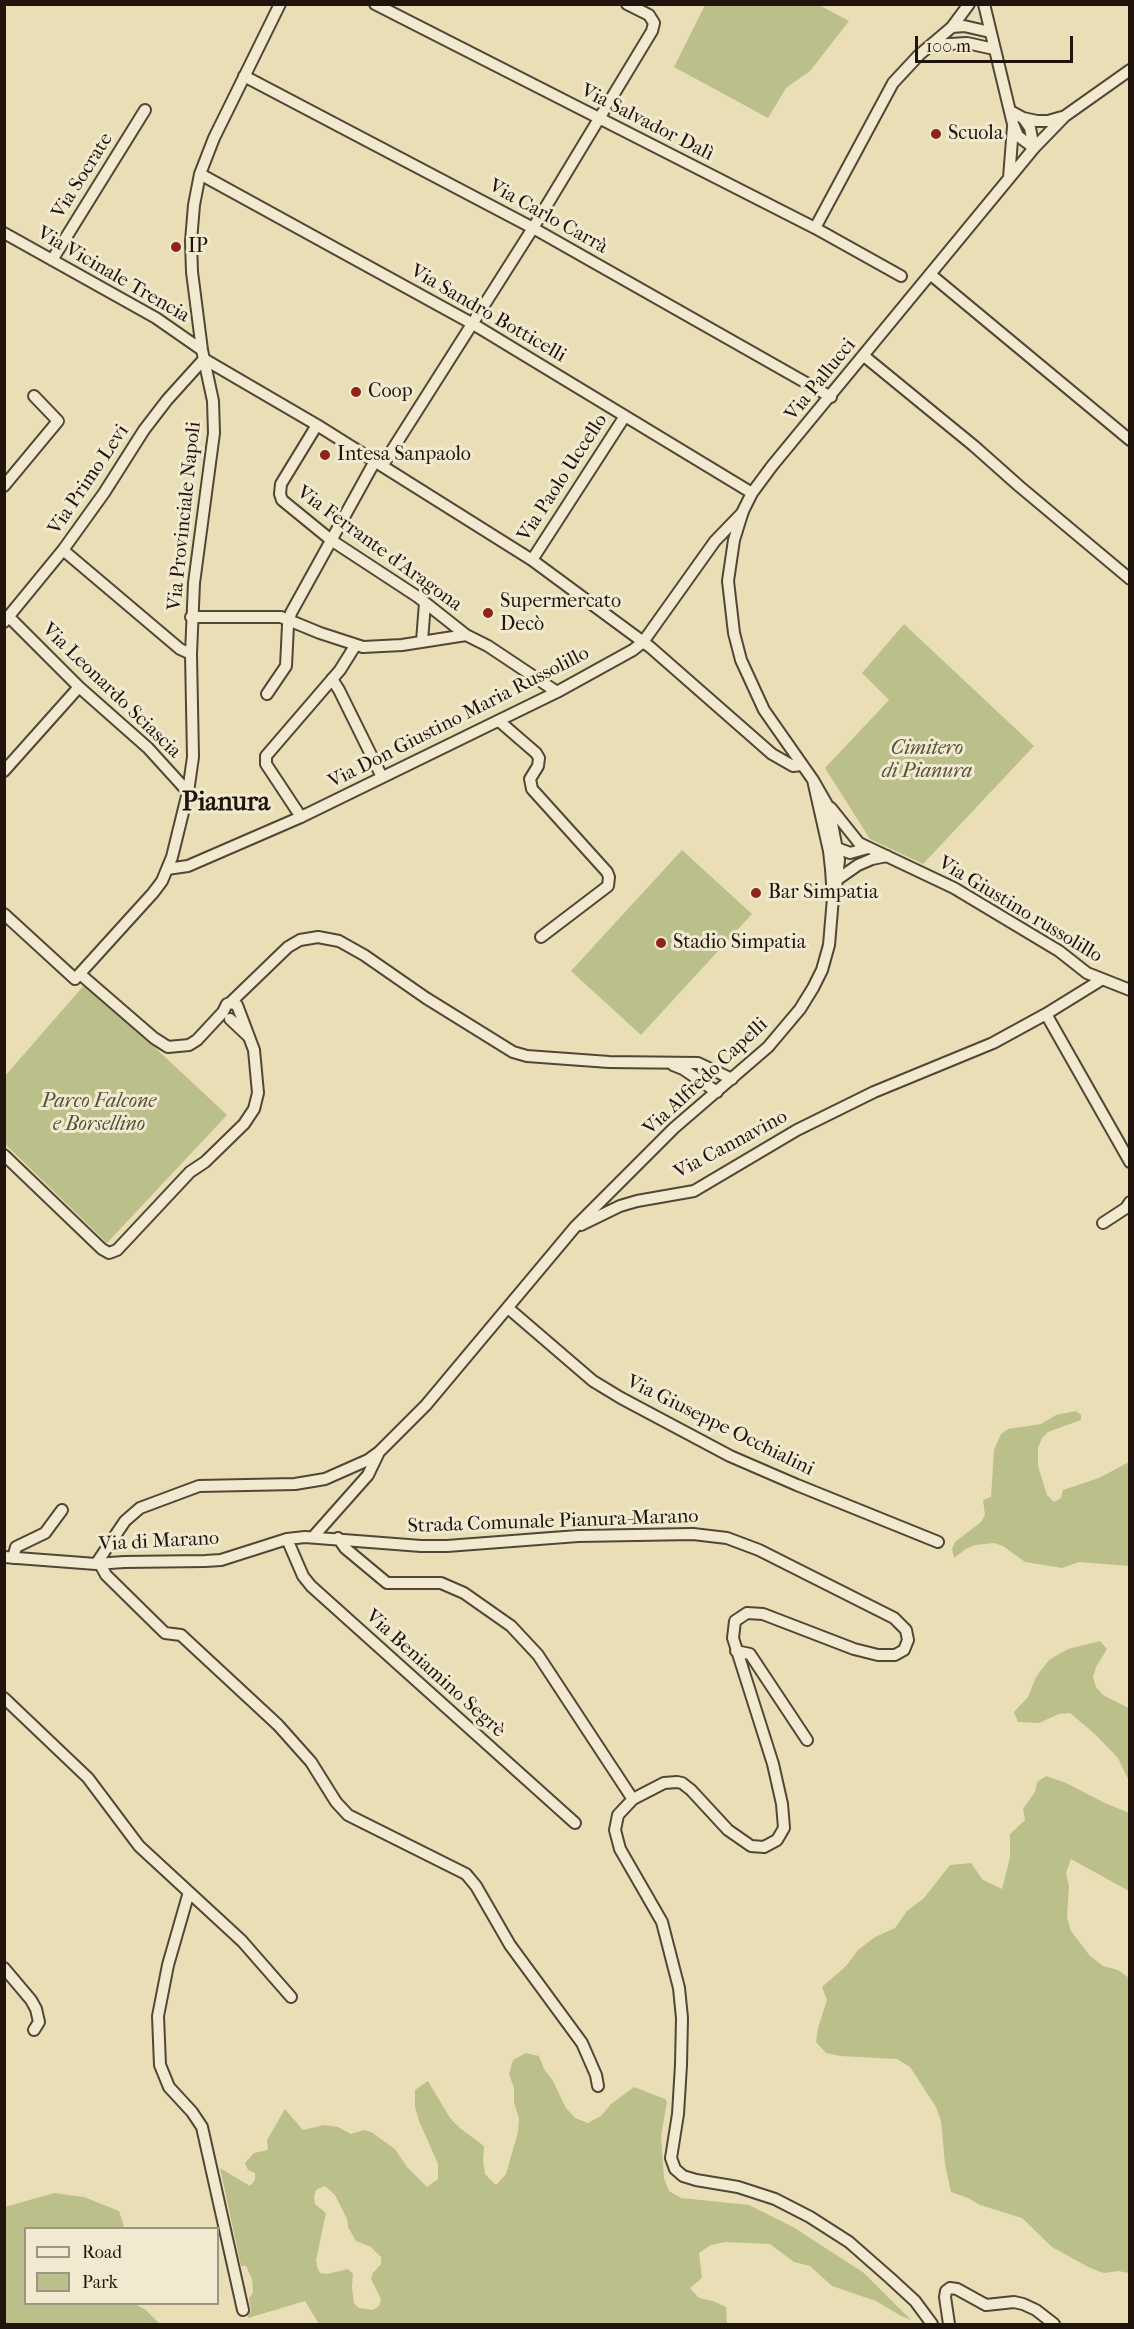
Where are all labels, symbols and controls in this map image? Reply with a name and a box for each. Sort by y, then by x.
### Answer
scale bar [918,24,1076,62]
text: 100 m [926,36,971,57]
street label: Via Salvador Dalì [577,79,717,167]
place label: Scuola [948,122,1003,146]
marker: Scuola [929,127,943,141]
street label: Via Socrate [47,129,119,223]
street label: Via Carlo Carrà [484,174,612,260]
street label: Via Vicinale Trencia [32,222,194,328]
place label: IP [188,235,208,259]
marker: IP [169,240,183,254]
street label: Via Sandro Botticelli [406,260,570,368]
street label: Via Pallucci [780,334,862,426]
place label: Coop [368,380,413,404]
marker: Coop [349,385,363,399]
street label: Via Paolo Uccello [513,410,613,546]
street label: Via Primo Levi [43,420,135,540]
street label: Via Provinciale Napoli [163,420,207,612]
place label: Intesa Sanpaolo [337,443,471,467]
marker: Intesa Sanpaolo [318,448,332,462]
street label: Via Ferrante d'Aragona [292,481,466,617]
place label: Supermercato Decò [500,590,621,637]
marker: Supermercato Decò [481,606,495,620]
street label: Via Leonardo Sciascia [36,618,186,764]
street label: Via Don Giustino Maria Russolillo [325,642,593,794]
park label: Cimitero di Pianura [882,737,972,784]
district label: Pianura [182,788,270,820]
street label: Via Giustino russolillo [934,852,1106,968]
place label: Bar Simpatia [768,881,878,905]
marker: Bar Simpatia [749,886,763,900]
place label: Stadio Simpatia [673,931,806,955]
marker: Stadio Simpatia [654,936,668,950]
street label: Via Alfredo Capelli [639,1013,773,1141]
park label: Parco Falcone e Borsellino [42,1090,156,1137]
street label: Via Cannavino [670,1105,792,1185]
street label: Via Giuseppe Occhialini [622,1370,818,1482]
street label: Strada Comunale Pianura-Marano [407,1505,699,1539]
street label: Via di Marano [98,1527,220,1557]
street label: Via Beniamino Segrè [360,1605,510,1743]
legend [24,2227,219,2305]
text: Road [82,2242,122,2263]
text: Park [82,2272,118,2293]

